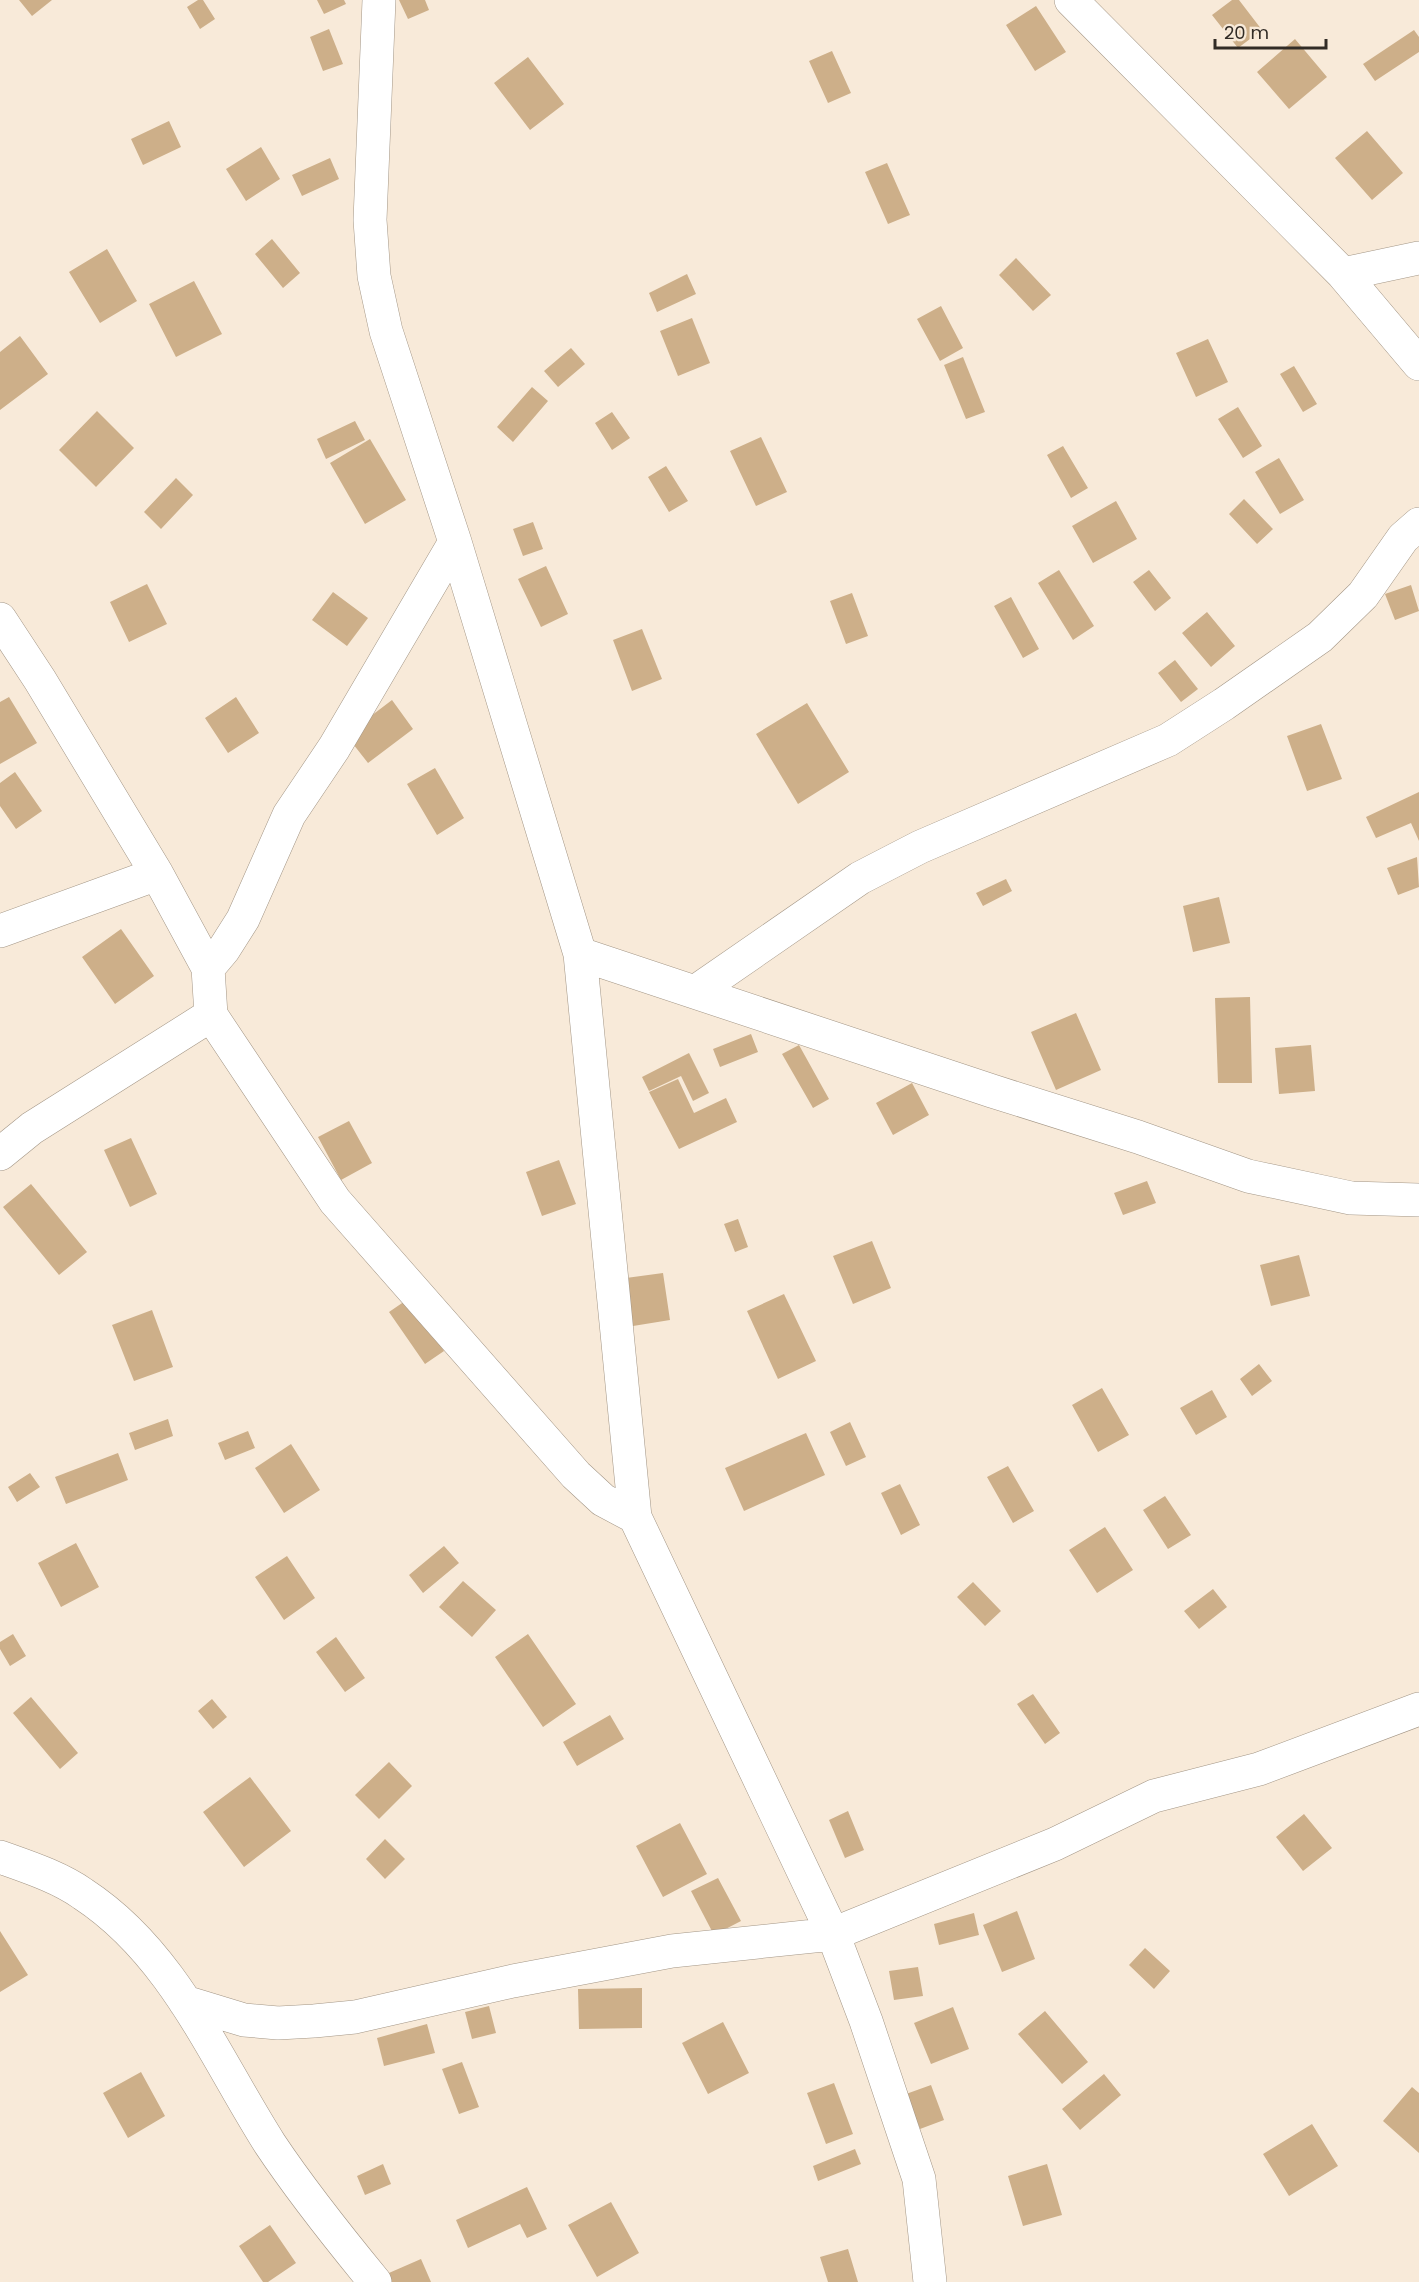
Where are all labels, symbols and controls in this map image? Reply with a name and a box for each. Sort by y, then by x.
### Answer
scale bar [1215,12,1326,50]
text: 20 m [1224,20,1269,45]

